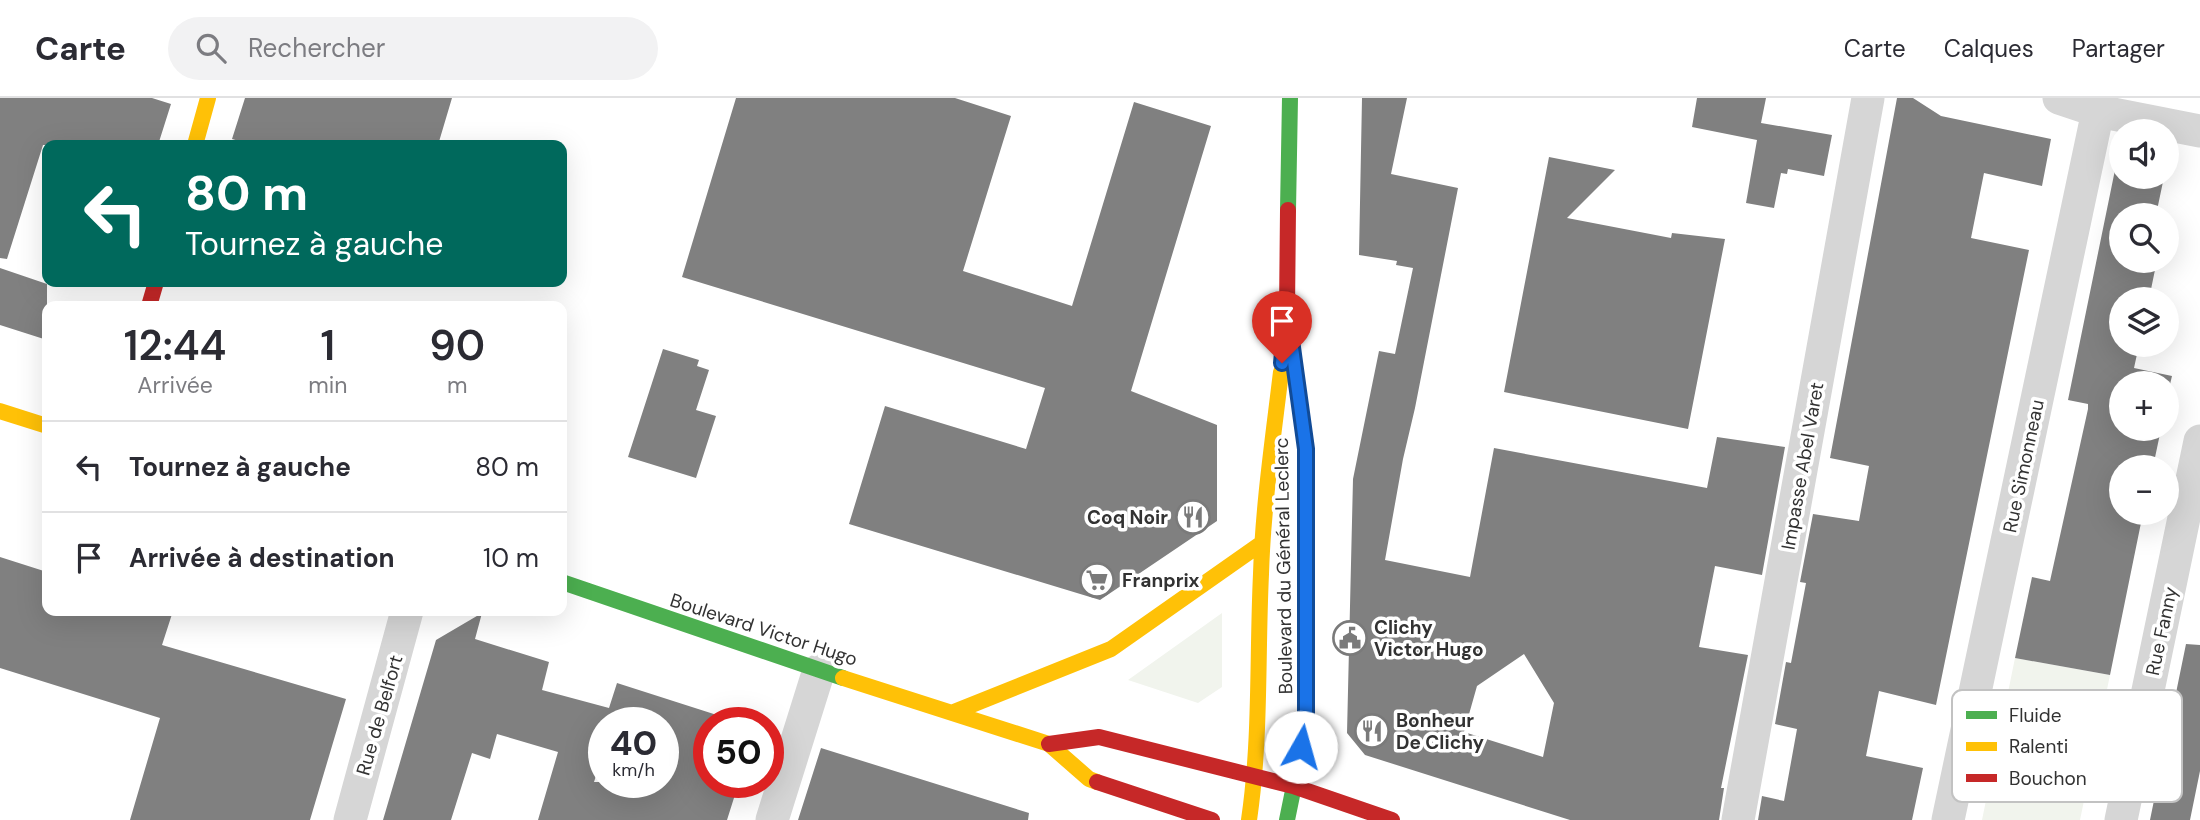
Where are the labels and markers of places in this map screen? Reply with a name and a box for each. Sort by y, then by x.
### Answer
pin [1252,291,1312,363]
restaurant icon: Coq Noir [1174,498,1212,536]
place label: Coq Noir [1087,505,1168,530]
supermarket icon: Franprix [1078,561,1116,599]
place label: Franprix [1122,568,1200,593]
place label: Clichy Victor Hugo [1374,615,1484,662]
public building icon: Clichy Victor Hugo [1331,619,1369,657]
place label: Bonheur De Clichy [1396,708,1485,755]
restaurant icon: Bonheur De Clichy [1353,712,1391,750]

